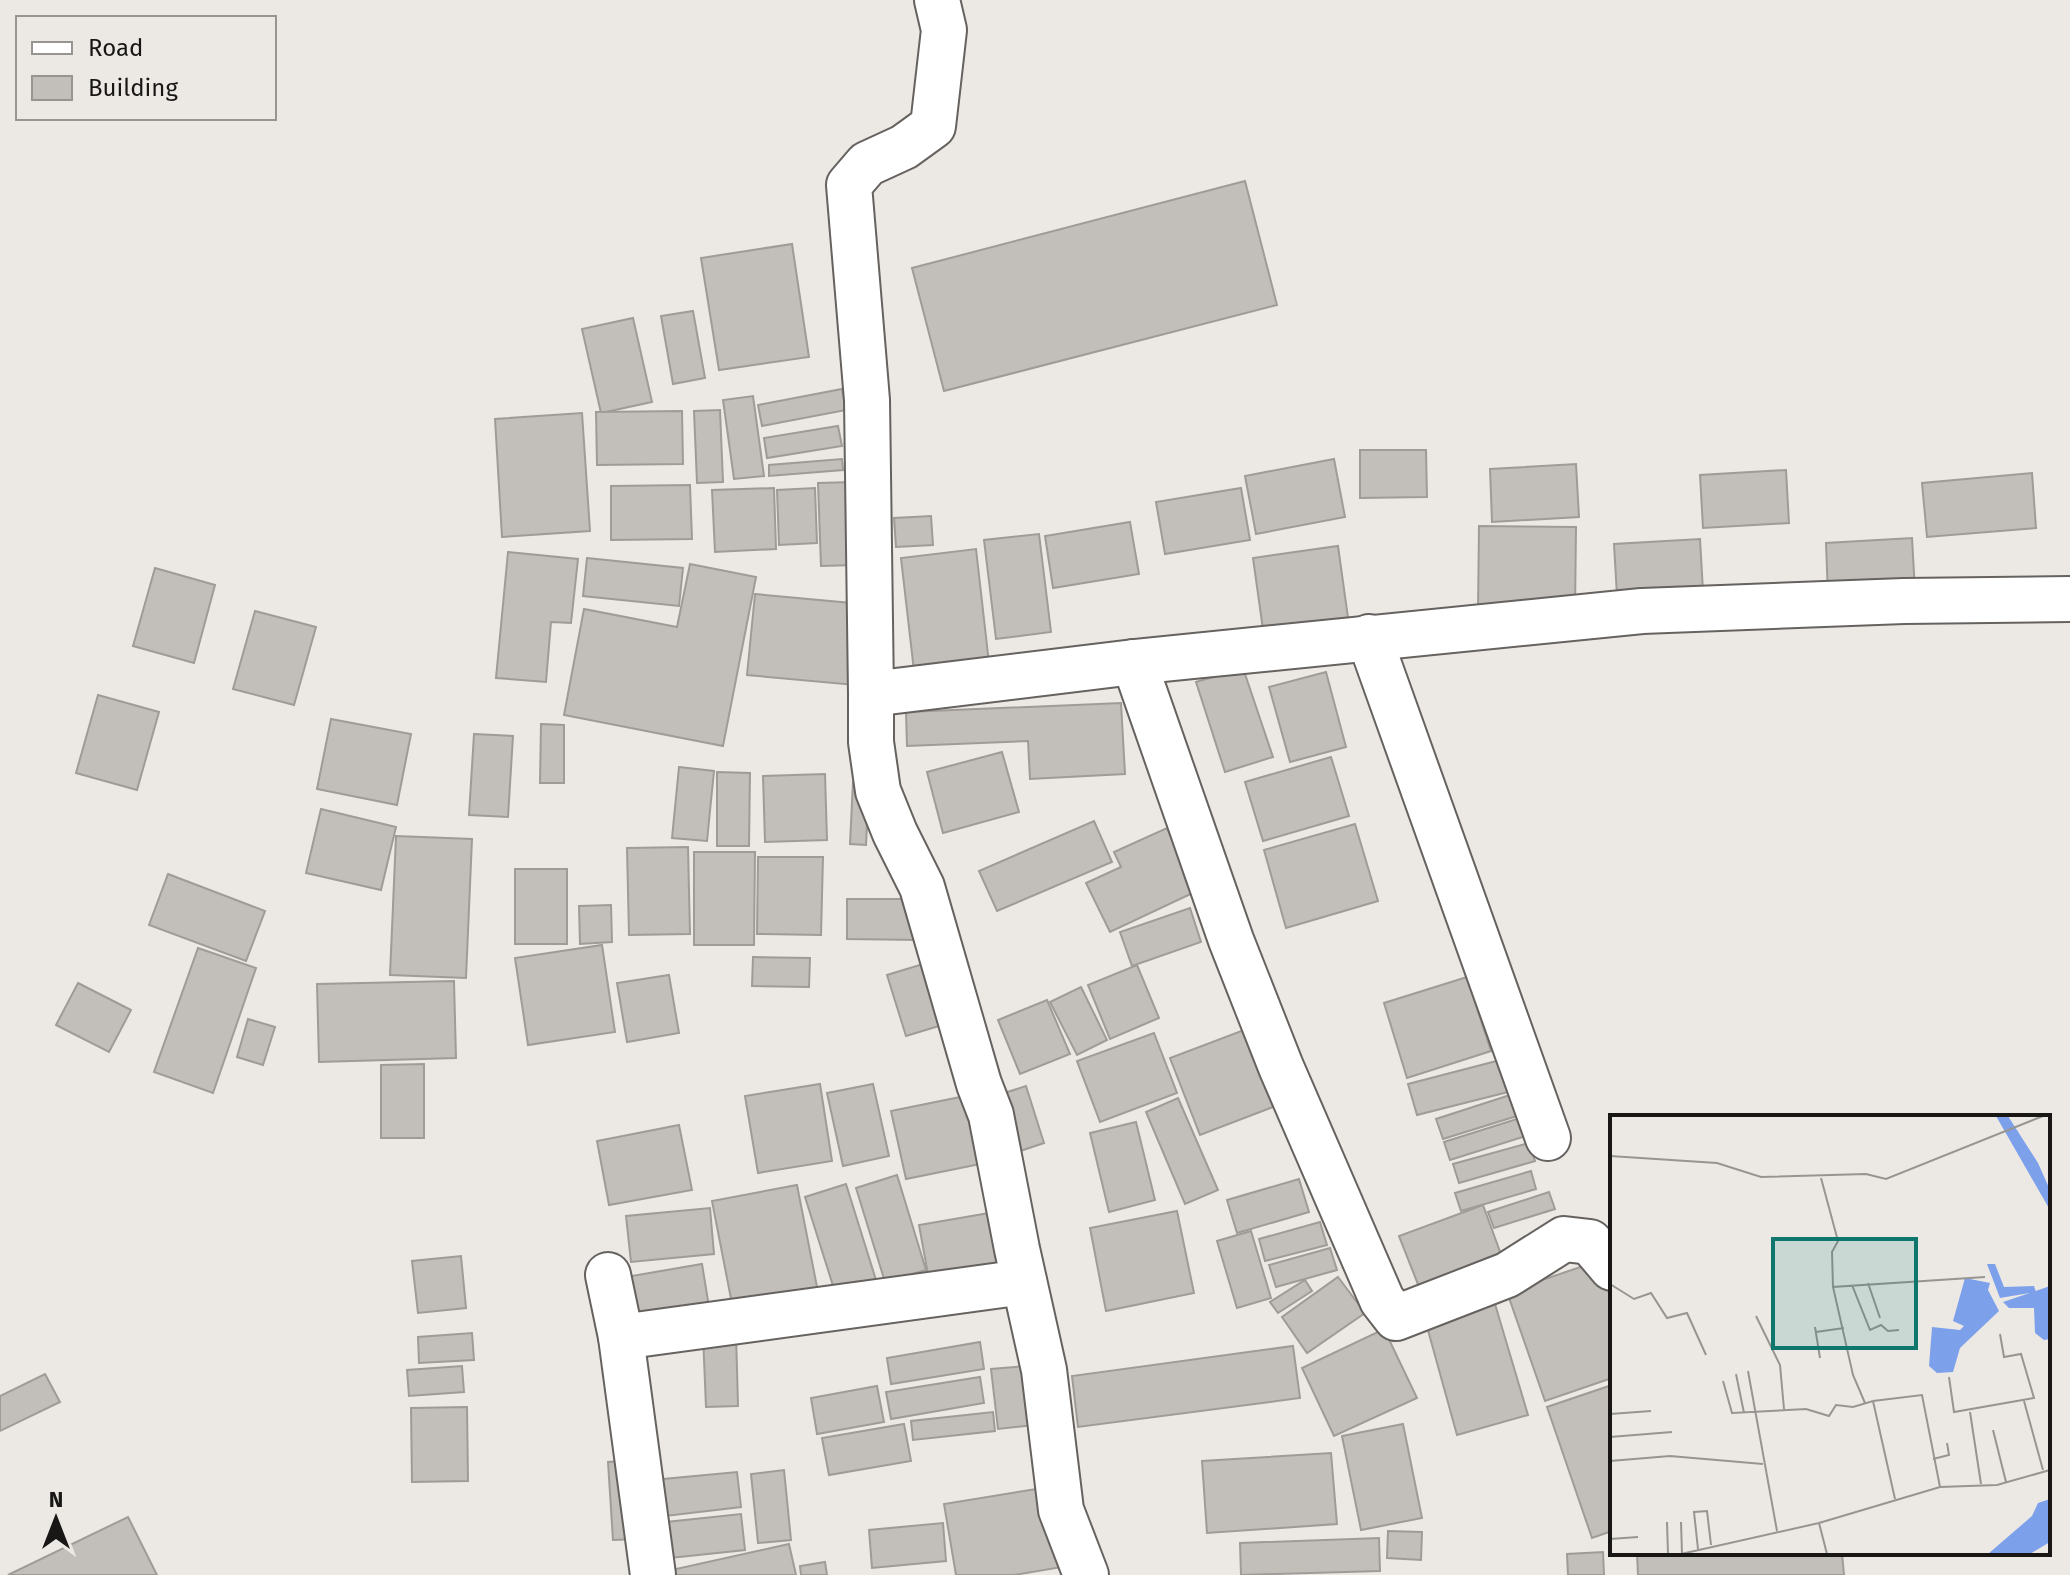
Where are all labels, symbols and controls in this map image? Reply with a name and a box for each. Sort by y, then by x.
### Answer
legend [16,16,276,120]
text: Road [88,34,143,62]
text: Building [88,74,178,102]
inset map [1610,1115,2050,1555]
north arrow [16,1479,96,1559]
text: N [49,1486,63,1513]

